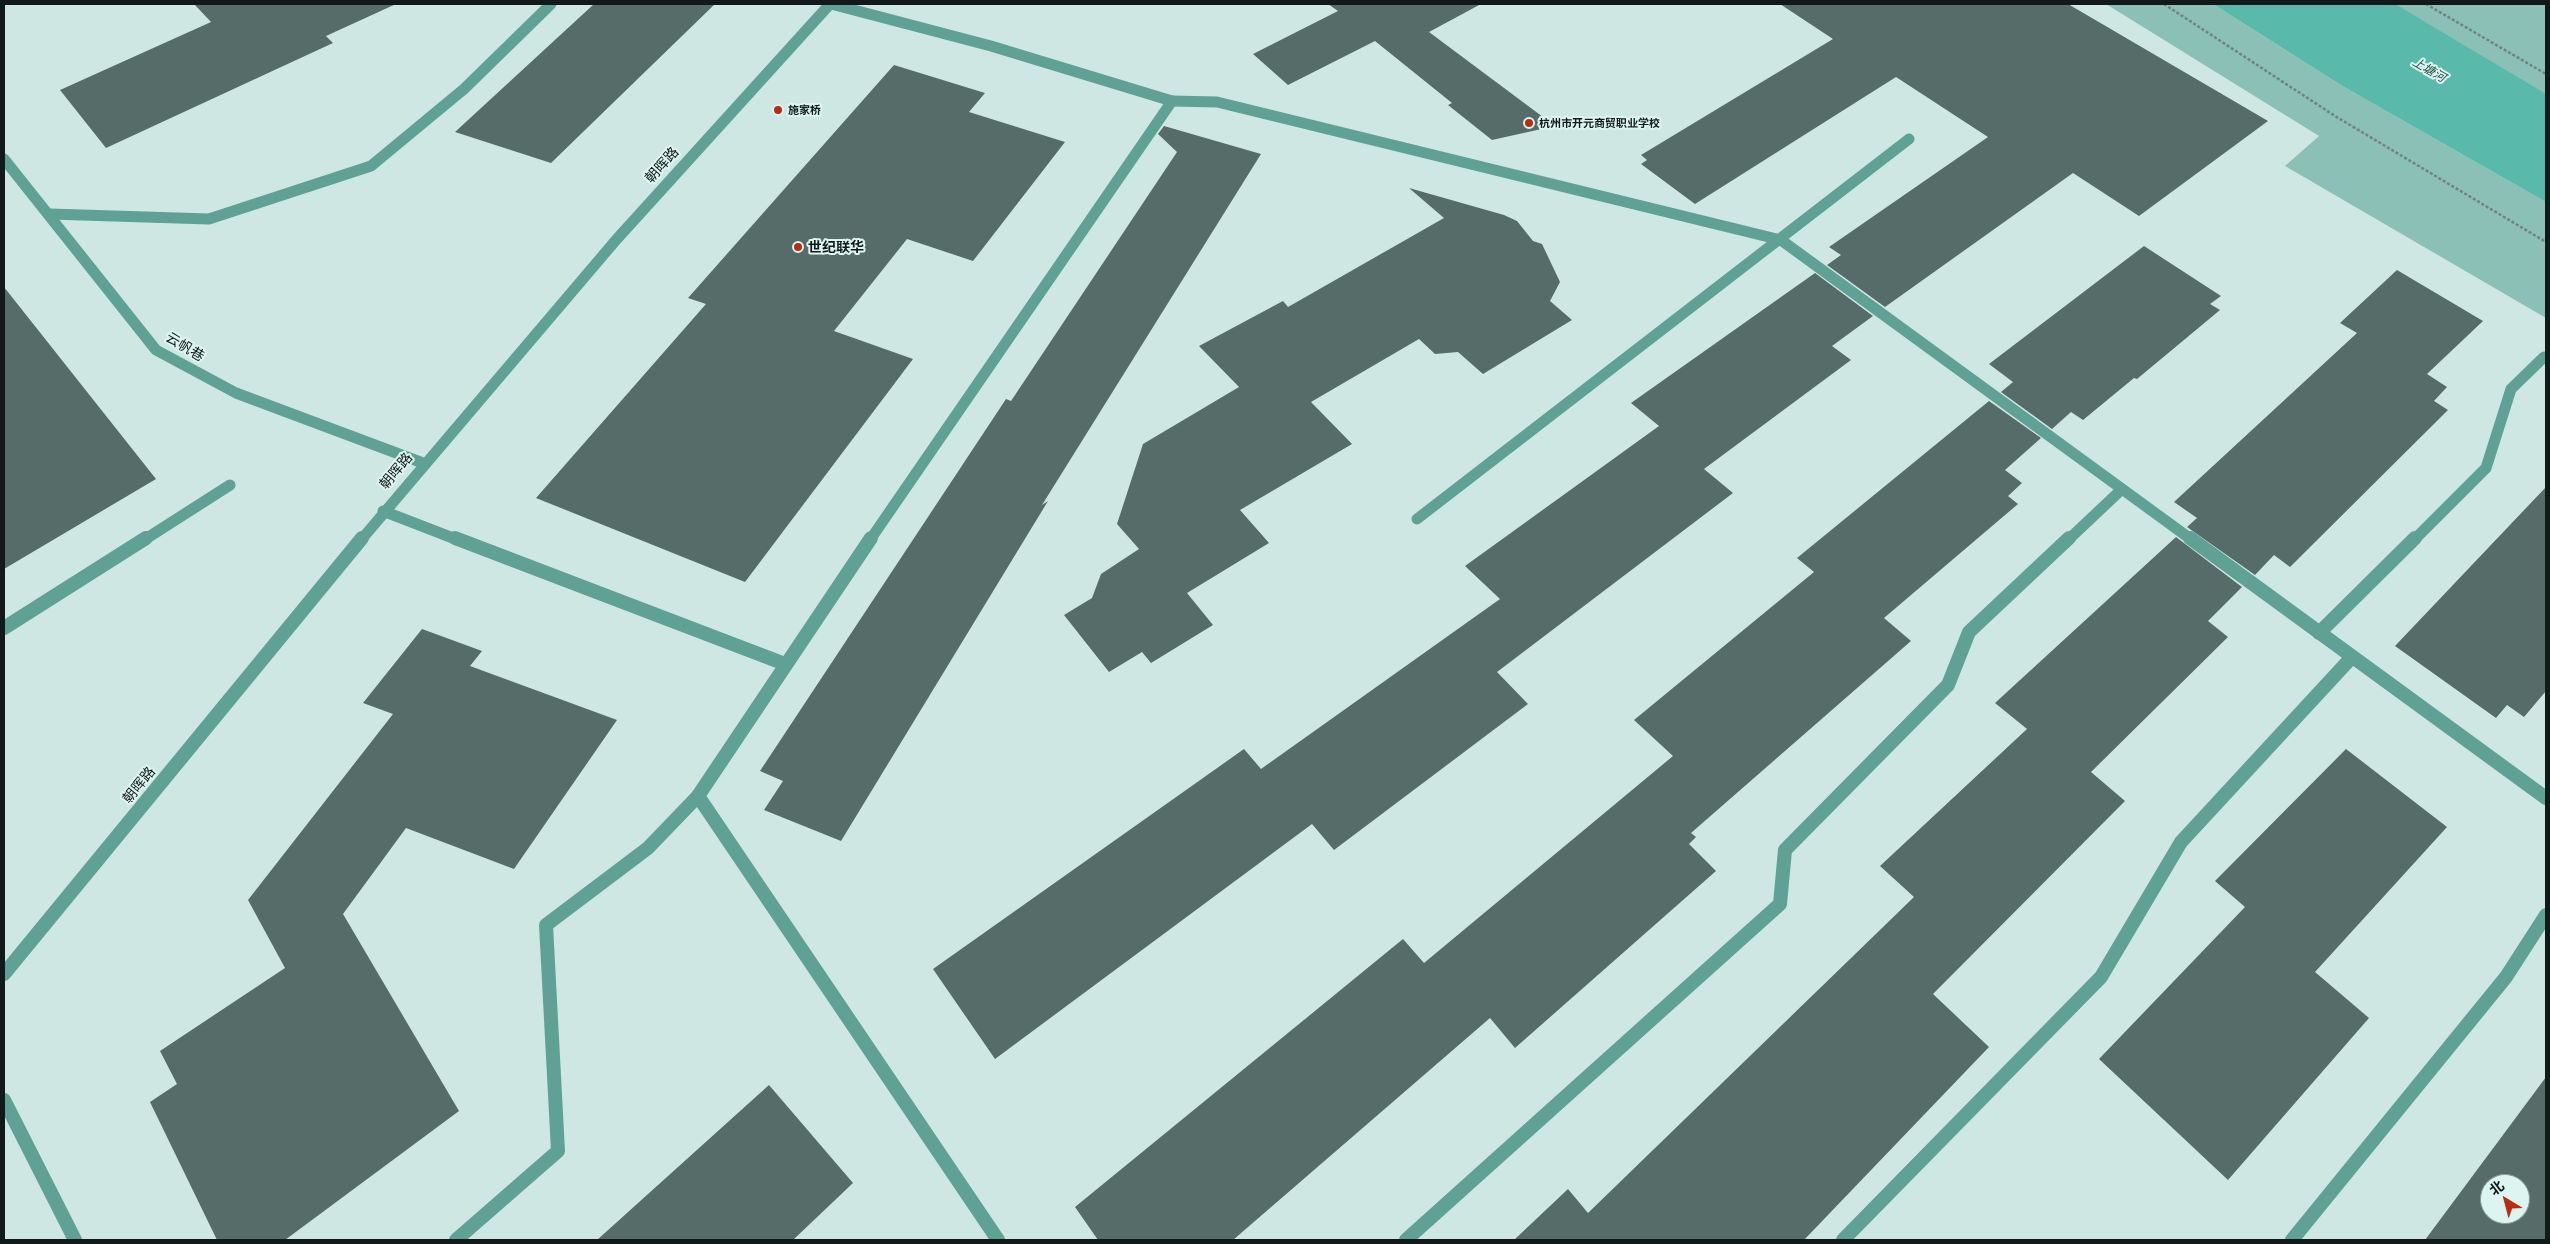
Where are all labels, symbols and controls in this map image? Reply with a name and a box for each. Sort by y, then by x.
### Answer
water label: 上塘河 [2410,55,2448,85]
place label: 施家桥 [788,103,821,117]
marker: 施家桥 [772,104,784,116]
place label: 杭州市开元商贸职业学校 [1539,116,1660,130]
marker: 杭州市开元商贸职业学校 [1523,117,1535,129]
street label: 朝晖路 [642,144,682,186]
place label: 世纪联华 [808,239,864,255]
marker: 世纪联华 [792,241,804,253]
street label: 云帆巷 [163,329,207,365]
street label: 朝晖路 [376,450,416,492]
street label: 朝晖路 [119,763,159,807]
north arrow [2480,1174,2530,1224]
text: 北 [2486,1176,2507,1198]

